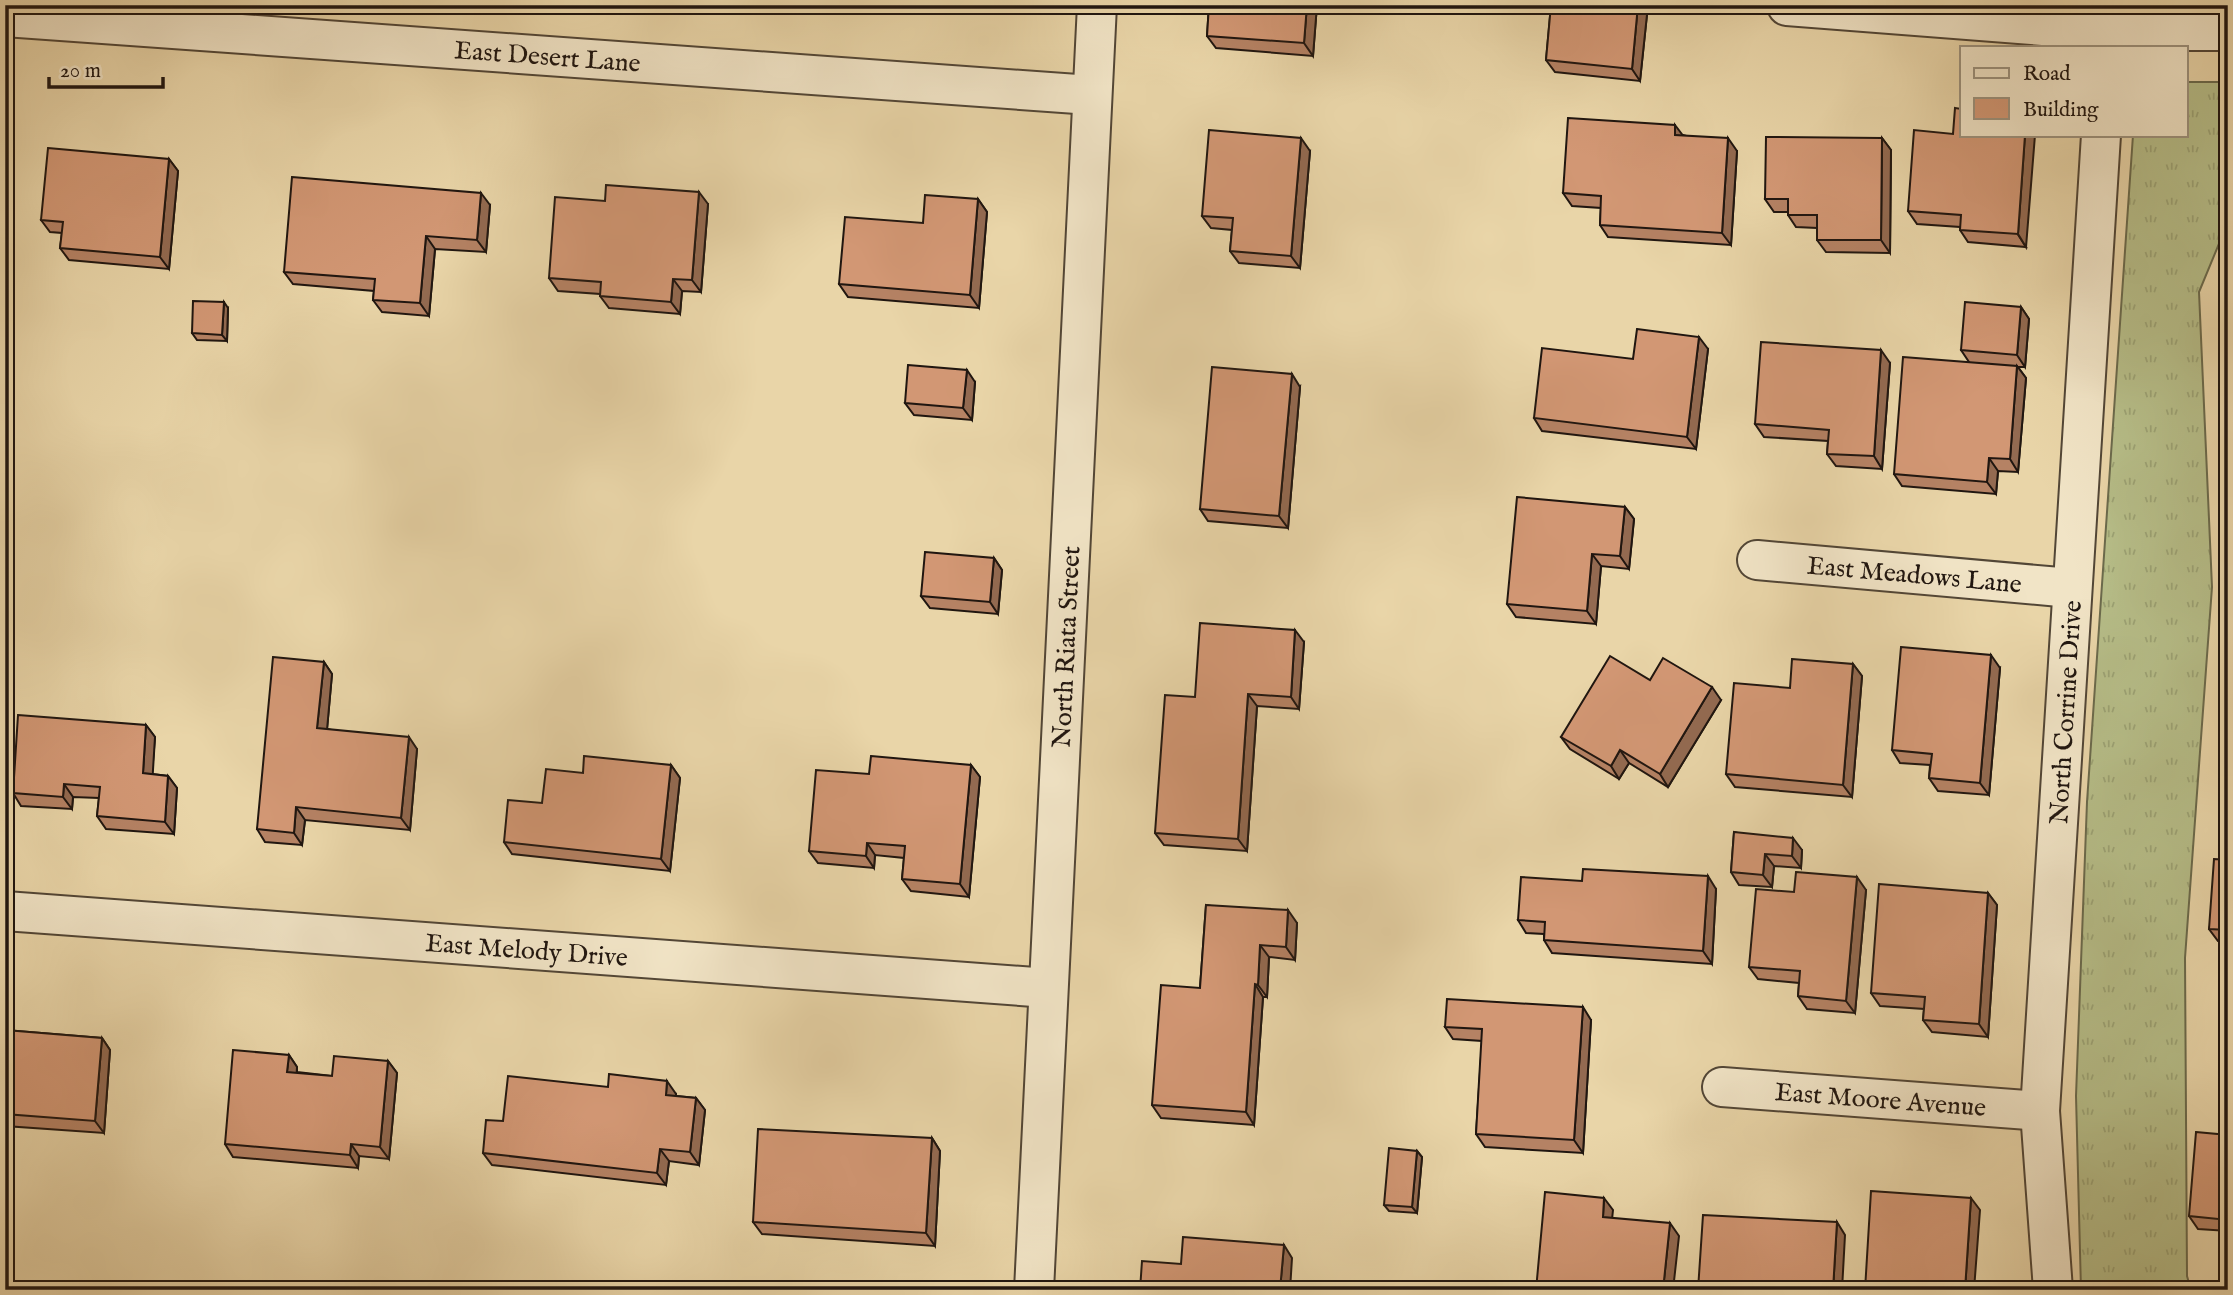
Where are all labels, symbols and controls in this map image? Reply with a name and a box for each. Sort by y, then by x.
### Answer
street label: East Desert Lane [453,34,642,81]
scale bar [49,46,163,90]
legend [1960,46,2188,136]
text: 20 m [60,58,101,85]
text: Road [2023,61,2071,88]
text: Building [2023,97,2099,124]
street label: North Riata Street [1046,545,1088,749]
street label: East Meadows Lane [1805,550,2023,602]
street label: North Corrine Drive [2043,599,2090,825]
street label: East Melody Drive [424,927,629,975]
street label: East Moore Avenue [1774,1076,1987,1125]

